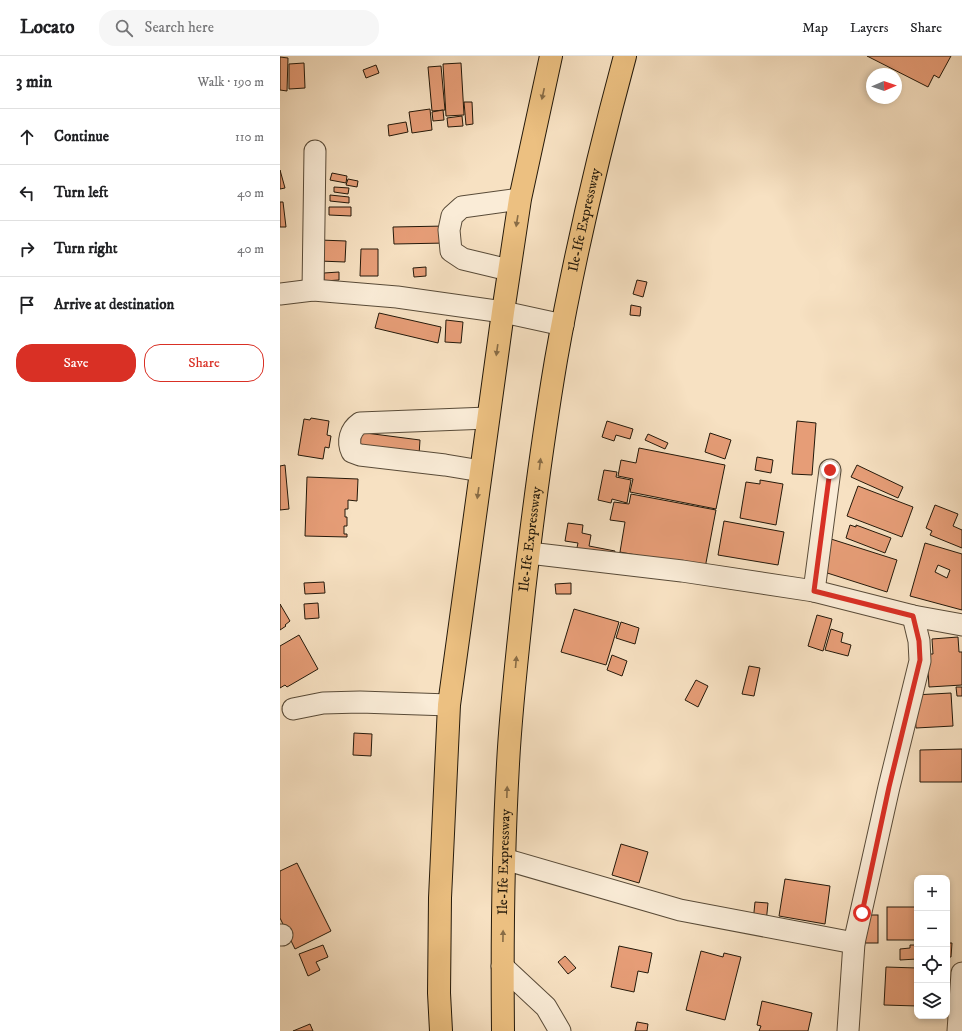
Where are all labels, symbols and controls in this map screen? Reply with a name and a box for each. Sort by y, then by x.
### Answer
search box [99,10,379,46]
text: Locato [20,16,75,39]
icon: search [113,17,135,39]
text: Search here [145,18,214,37]
text: Map [802,19,828,37]
text: Layers [850,19,888,37]
text: Share [910,19,942,37]
north arrow [866,68,902,104]
text: 3 min [16,71,52,93]
text: Walk · 190 m [198,74,264,90]
one-way arrow [539,88,545,100]
icon: ahead [16,126,38,148]
text: Continue [54,127,109,146]
text: 110 m [235,129,264,145]
street label: Ile-Ife Expressway [564,166,605,274]
icon: left [16,182,38,204]
text: Turn left [54,183,108,202]
text: 40 m [237,185,264,201]
one-way arrow [514,215,520,228]
icon: right [16,238,38,260]
text: Turn right [54,239,117,258]
text: 40 m [237,241,264,257]
icon: arrive [16,294,38,316]
text: Arrive at destination [54,295,174,314]
button: Save [16,344,136,382]
button: Share [144,344,264,382]
one-way arrow [494,344,501,356]
one-way arrow [537,458,543,470]
route end [821,461,839,479]
street label: Ile-Ife Expressway [515,485,546,593]
one-way arrow [475,487,481,499]
one-way arrow [513,656,520,668]
one-way arrow [504,785,510,798]
street label: Ile-Ife Expressway [494,808,515,915]
map controls [914,875,950,1019]
button: + [914,875,950,911]
route start [853,904,871,922]
button: − [914,911,950,947]
one-way arrow [500,929,506,942]
button: locate [914,947,950,983]
button: layers [914,983,950,1019]

